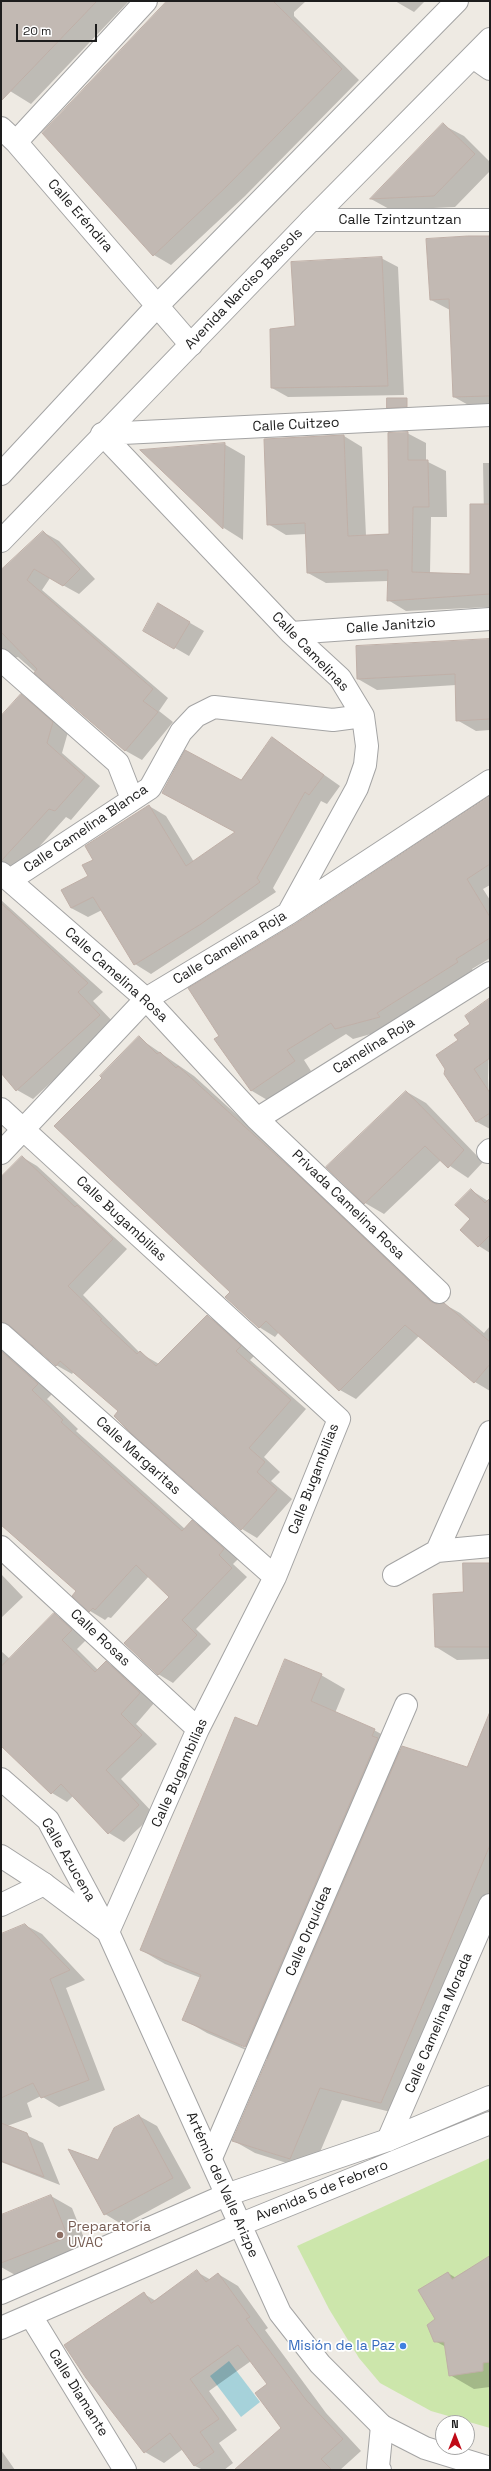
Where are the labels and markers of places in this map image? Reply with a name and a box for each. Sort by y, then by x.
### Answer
place label: Preparatoria UVAC [68,2219,151,2252]
marker: Preparatoria UVAC [55,2230,65,2240]
place label: Misión de la Paz [288,2338,395,2354]
marker: Misión de la Paz [398,2341,408,2351]

